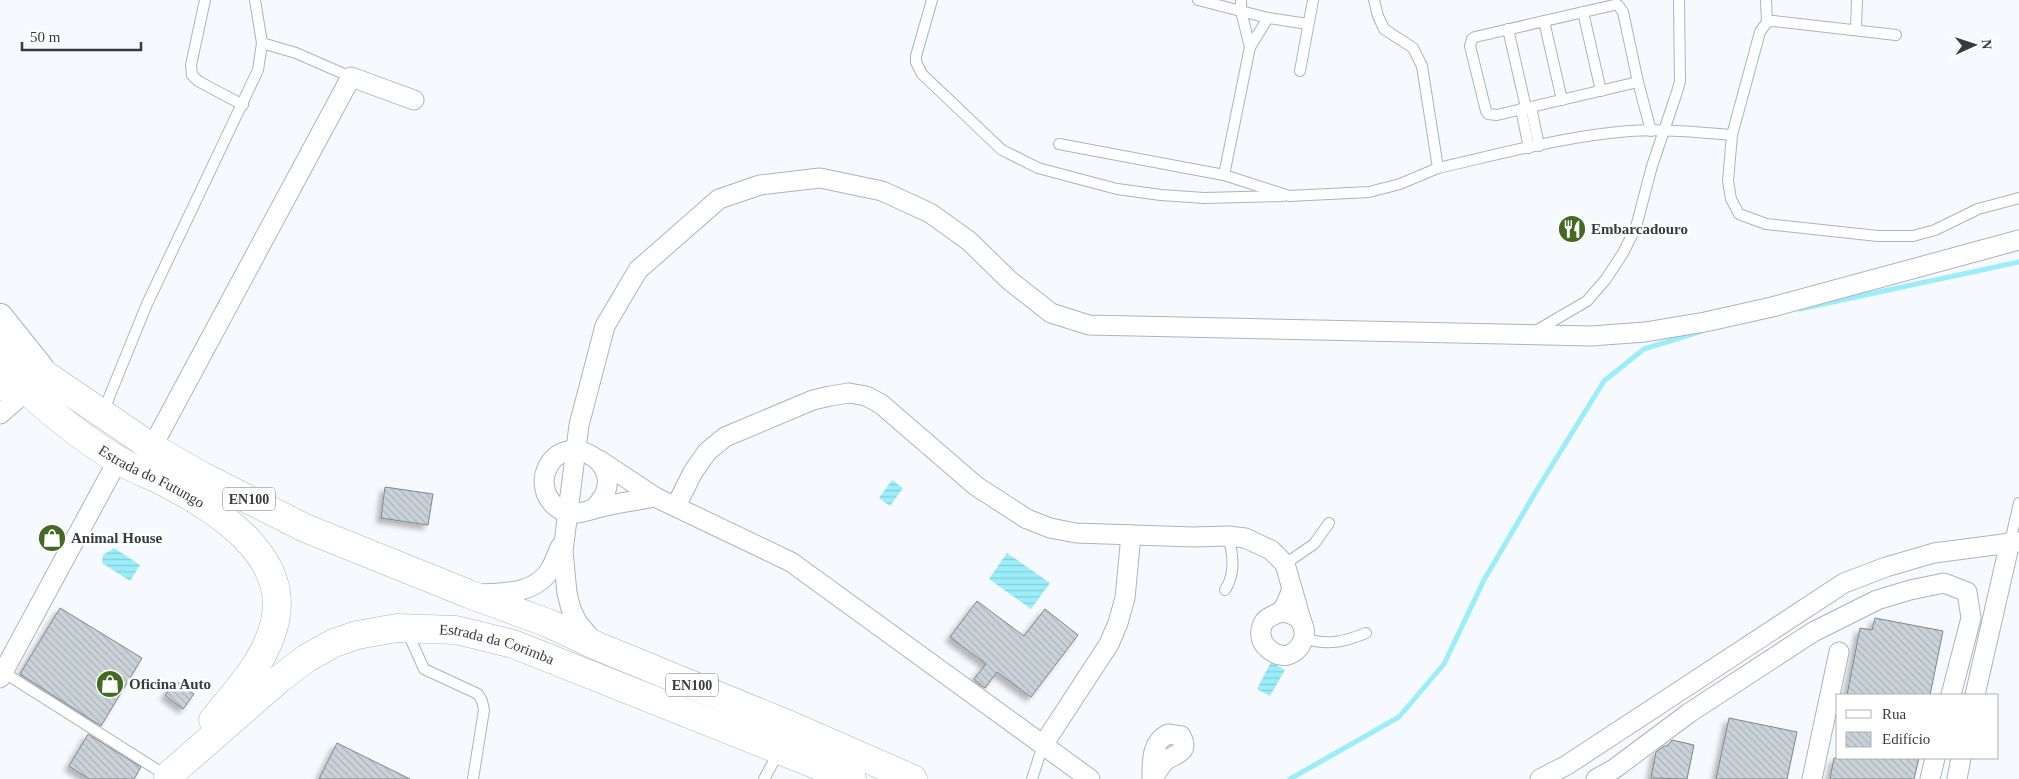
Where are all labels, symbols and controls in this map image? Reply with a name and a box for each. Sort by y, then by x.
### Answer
scale bar [22,20,141,52]
north arrow [1949,20,1999,70]
text: 50 m [30,29,61,45]
text: N [1979,39,1994,50]
restaurant icon: Embarcadouro [1557,214,1587,244]
place label: Embarcadouro [1591,221,1688,237]
street label: Estrada do Futungo [96,442,208,511]
road number: EN100 [223,488,275,510]
shop icon: Animal House [37,523,67,553]
place label: Animal House [71,530,163,546]
street label: Estrada da Corimba [439,621,557,668]
shop icon: Oficina Auto [95,669,125,699]
road number: EN100 [666,674,718,696]
place label: Oficina Auto [129,676,211,692]
legend [1836,694,1999,759]
text: Rua [1882,706,1907,722]
text: Edifício [1882,731,1930,747]

